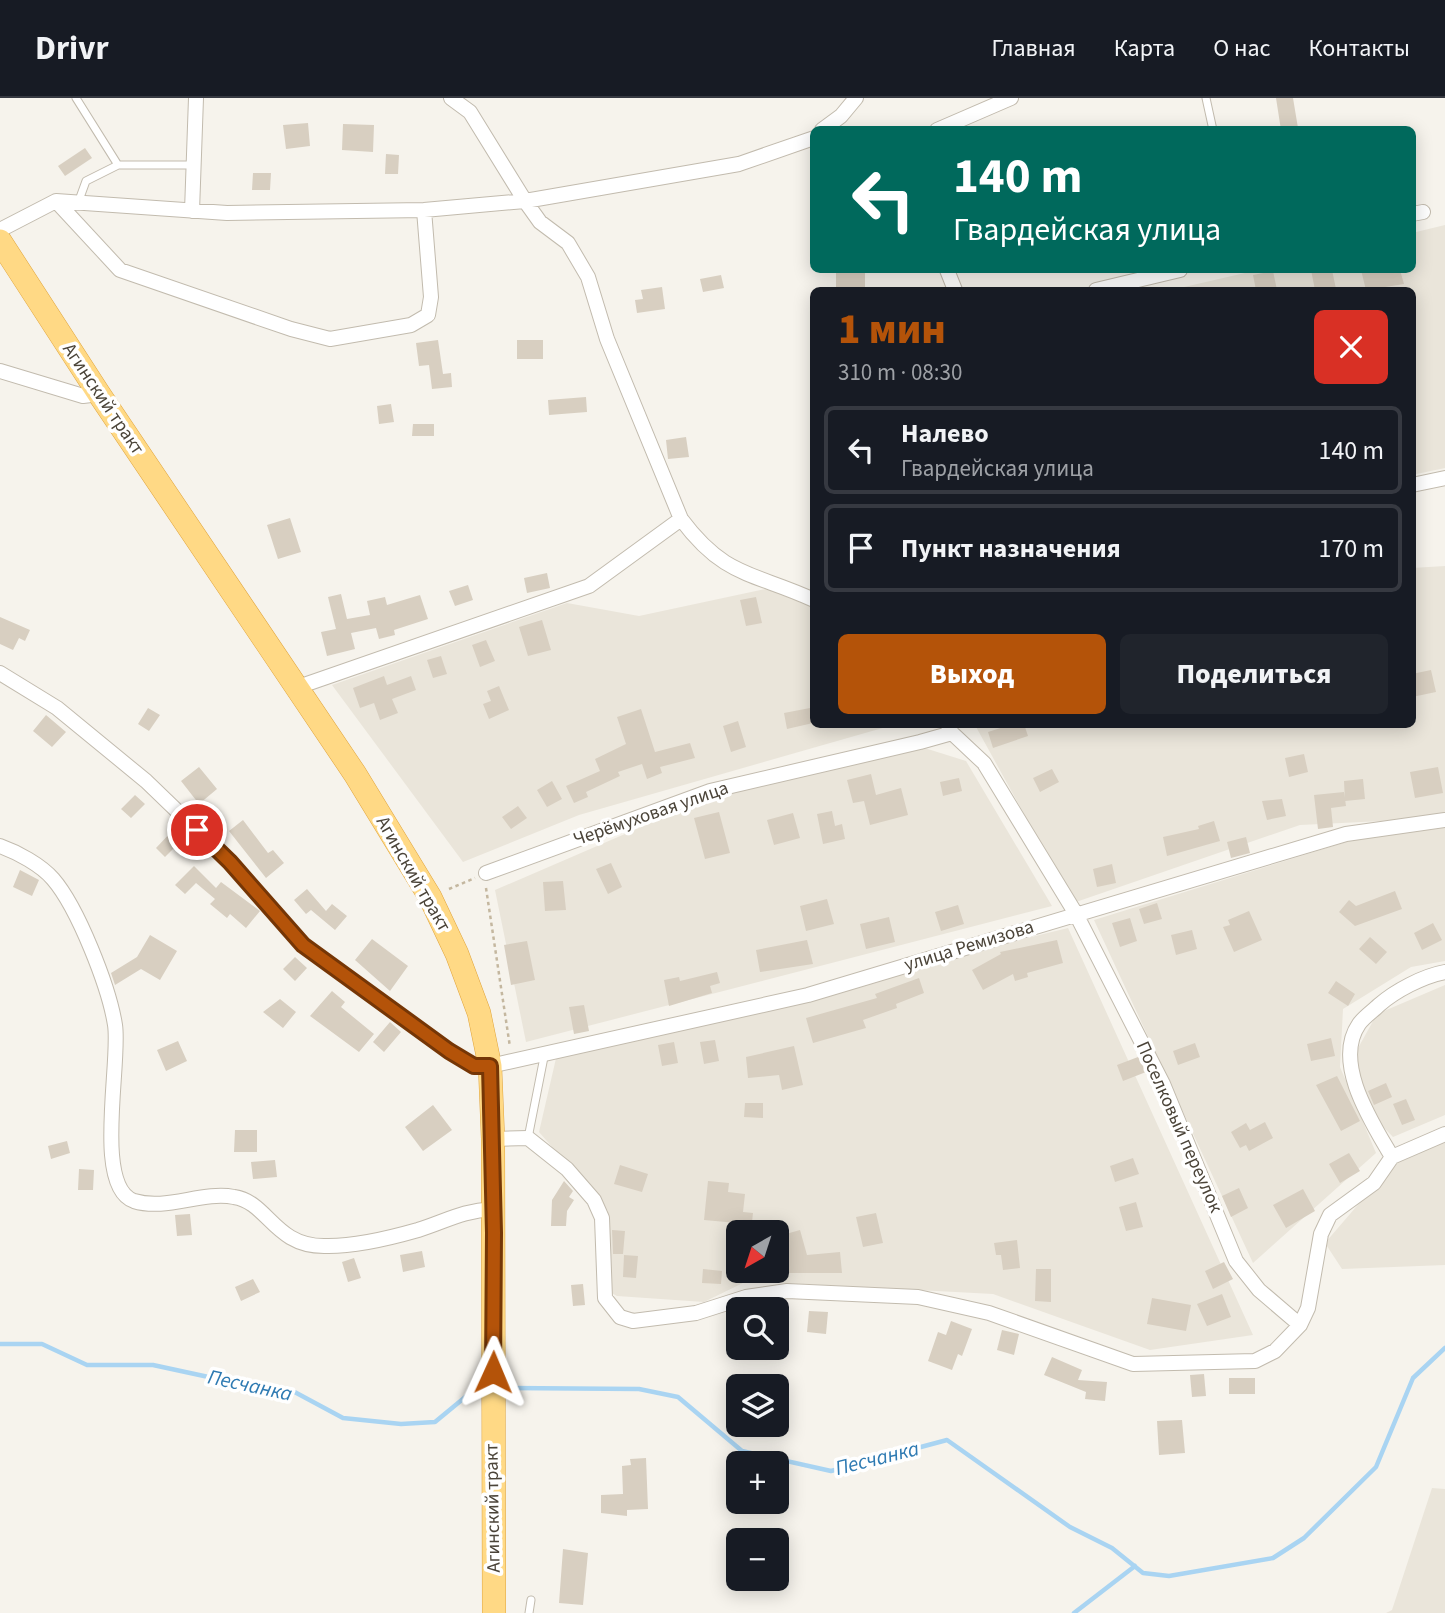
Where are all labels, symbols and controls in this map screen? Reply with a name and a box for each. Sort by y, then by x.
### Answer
text: Drivr [35,25,109,72]
text: Главная [991,31,1076,66]
text: Карта [1114,31,1175,66]
text: О нас [1213,31,1270,66]
text: Контакты [1308,31,1410,66]
text: 140 m [953,142,1082,212]
icon: left [838,154,929,245]
text: Гвардейская улица [953,207,1221,253]
text: 1 мин [838,300,946,360]
button: close [1314,310,1388,384]
street label: Агинский тракт [56,338,150,460]
text: 310 m · 08:30 [838,356,962,389]
text: Налево [901,415,989,452]
icon: left [842,431,880,469]
text: 140 m [1318,432,1384,469]
text: Гвардейская улица [901,452,1094,485]
icon: arrive [842,529,880,567]
text: Пункт назначения [901,530,1121,567]
text: 170 m [1318,530,1384,567]
button: Выход [838,634,1106,714]
button: Поделиться [1120,634,1388,714]
street label: Черёмуховая улица [570,775,732,853]
pin [167,800,227,860]
icon: arrive [178,811,216,849]
street label: Агинский тракт [369,811,457,937]
street label: улица Ремизова [901,913,1037,979]
street label: Поселковый переулок [1129,1037,1229,1218]
north arrow [726,1220,789,1283]
map controls [726,1220,789,1591]
button: search [726,1297,789,1360]
position arrow [456,1335,530,1409]
water label: Песчанка [205,1361,295,1409]
button: layers [726,1374,789,1437]
water label: Песчанка [832,1433,922,1483]
street label: Агинский тракт [478,1443,508,1573]
button: + [726,1451,789,1514]
button: − [726,1528,789,1591]

